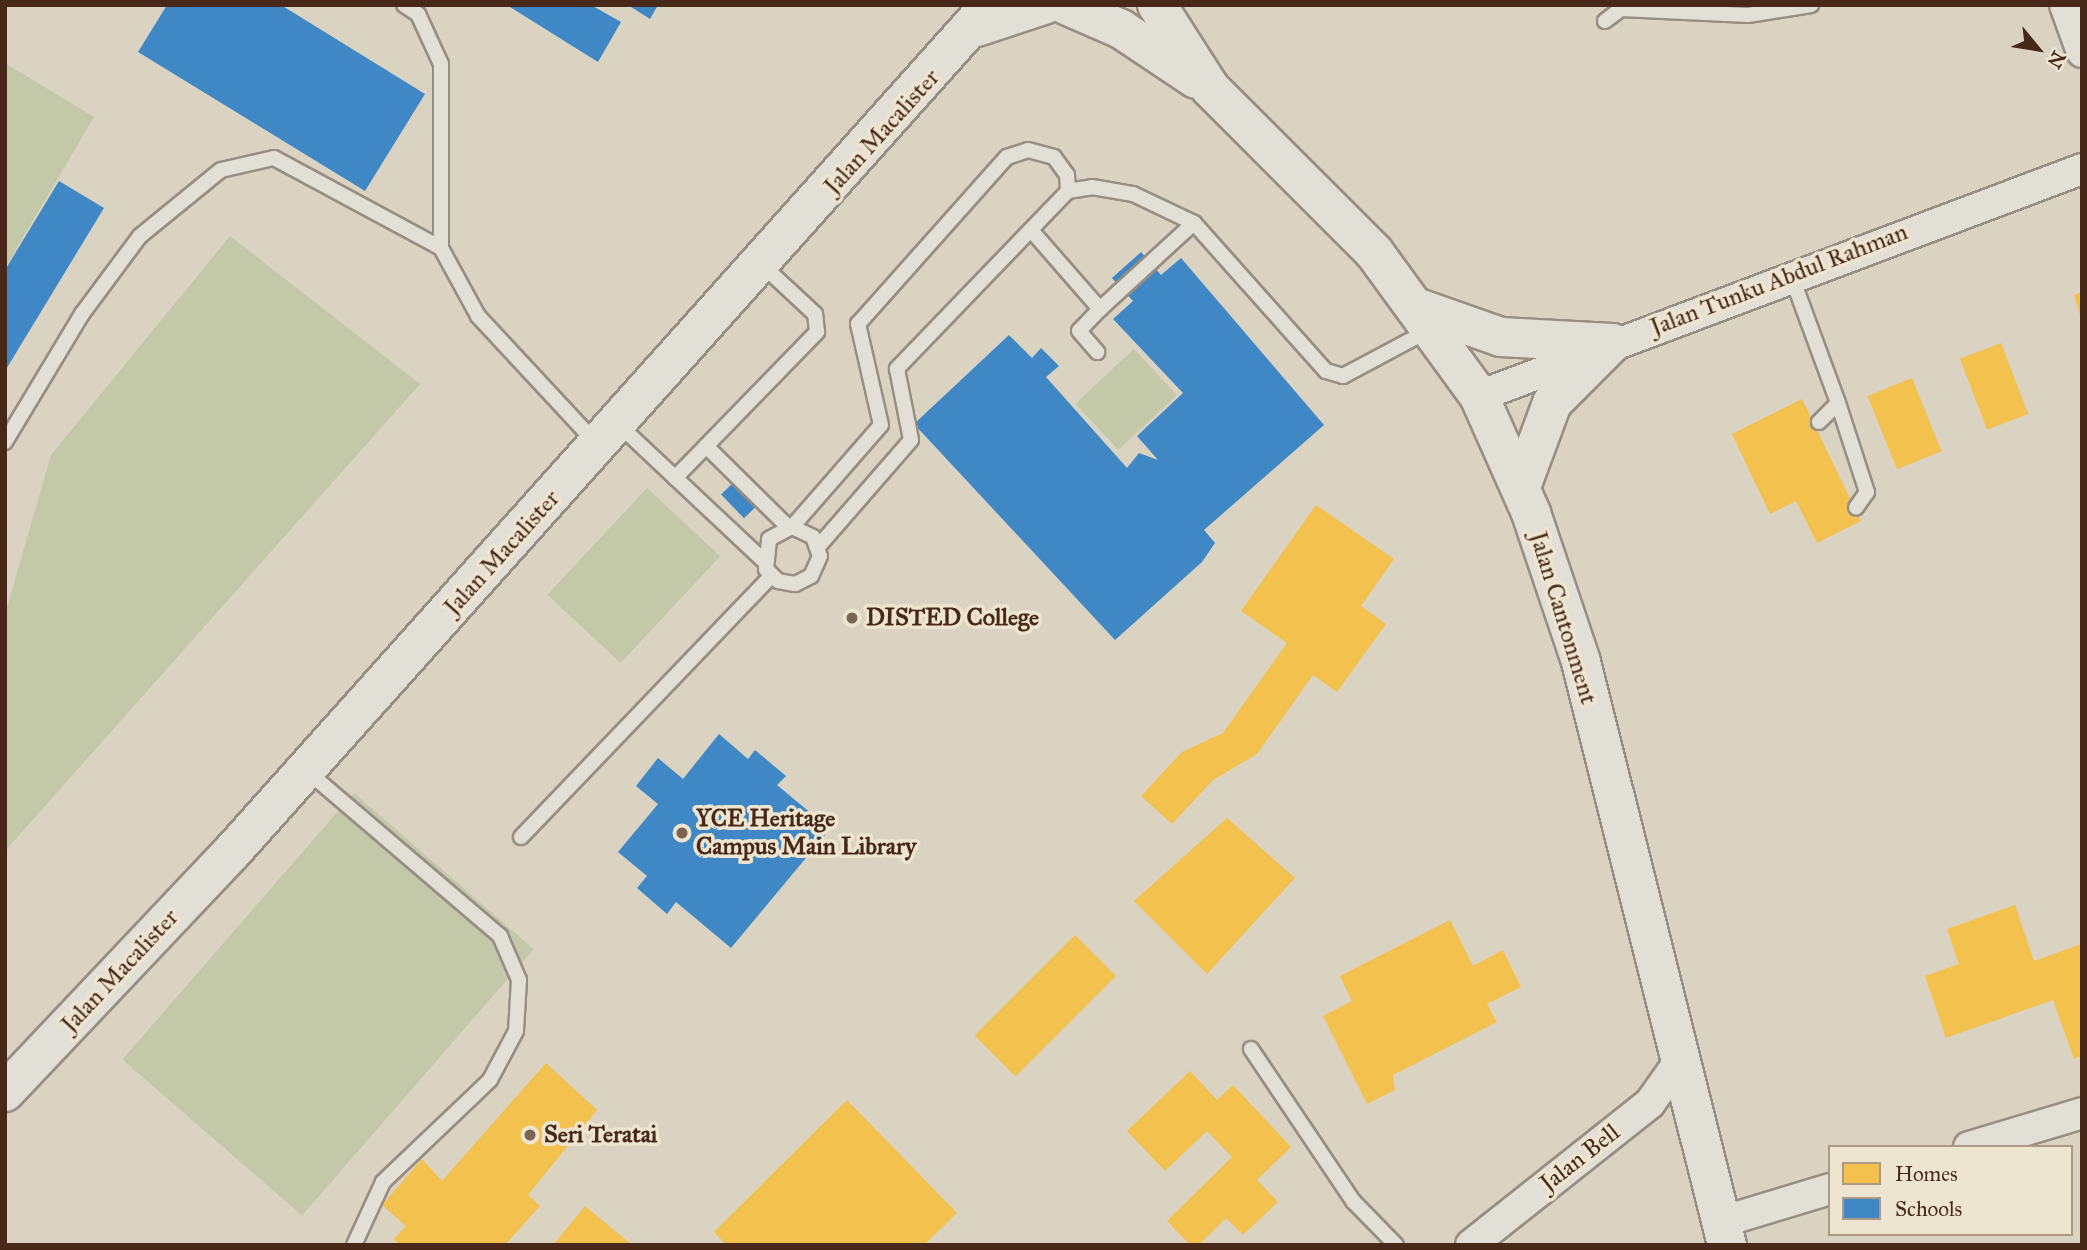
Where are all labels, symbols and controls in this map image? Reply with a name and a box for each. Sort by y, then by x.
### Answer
north arrow [2003,14,2073,84]
text: N [2043,47,2071,72]
street label: Jalan Macalister [818,63,946,201]
street label: Jalan Tunku Abdul Rahman [1646,218,1912,342]
street label: Jalan Macalister [438,484,566,622]
street label: Jalan Cantonment [1523,528,1603,708]
place label: DISTED College [866,604,1039,632]
marker: DISTED College [844,610,860,626]
place label: YCE Heritage Campus Main Library [696,805,916,861]
marker: YCE Heritage Campus Main Library [674,825,690,841]
street label: Jalan Macalister [55,903,185,1039]
street label: Jalan Bell [1535,1118,1625,1198]
place label: Seri Teratai [544,1121,657,1149]
marker: Seri Teratai [522,1127,538,1143]
legend [1828,1145,2073,1236]
text: Homes [1895,1161,1958,1187]
text: Schools [1895,1196,1962,1222]

